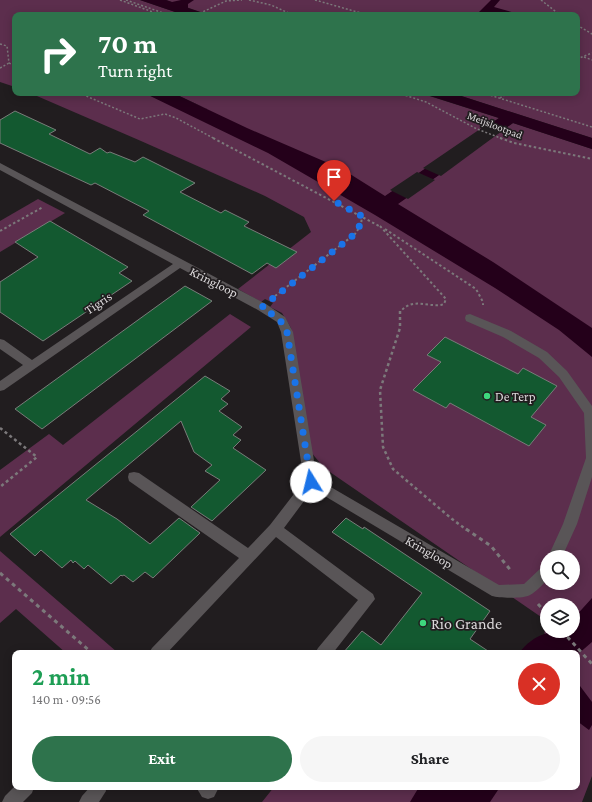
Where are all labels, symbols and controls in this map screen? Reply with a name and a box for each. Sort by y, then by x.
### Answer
icon: right [32,28,84,80]
text: 70 m [98,28,157,59]
text: Turn right [98,61,172,81]
street label: Meijslootpad [465,109,524,142]
pin [317,160,351,201]
icon: arrive [323,166,345,188]
street label: Kringloop [187,264,241,301]
street label: Tigris [81,288,115,318]
place label: De Terp [495,389,536,404]
marker: De Terp [482,391,492,401]
position arrow [290,461,332,503]
street label: Kringloop [403,533,455,572]
map controls [540,550,580,638]
button: search [540,550,580,590]
button: layers [540,598,580,638]
place label: Rio Grande [431,615,502,632]
marker: Rio Grande [418,618,428,628]
text: 2 min [32,663,90,690]
button: close [518,663,560,705]
text: 140 m · 09:56 [32,692,101,707]
button: Exit [32,736,292,782]
button: Share [300,736,560,782]

